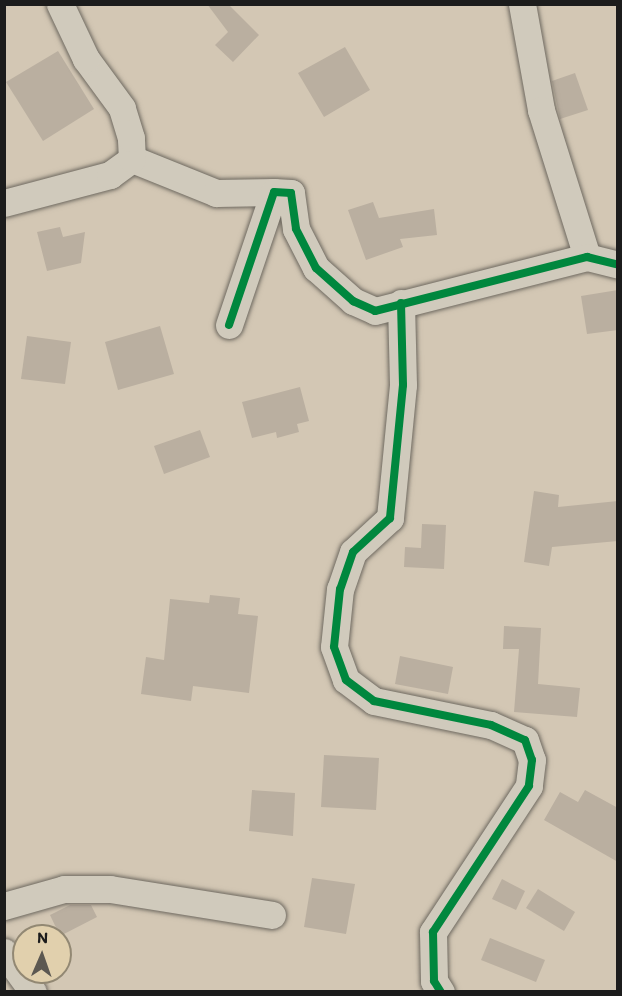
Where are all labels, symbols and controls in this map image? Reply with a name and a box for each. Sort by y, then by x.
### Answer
north arrow [12,924,72,984]
text: N [37,928,48,947]

